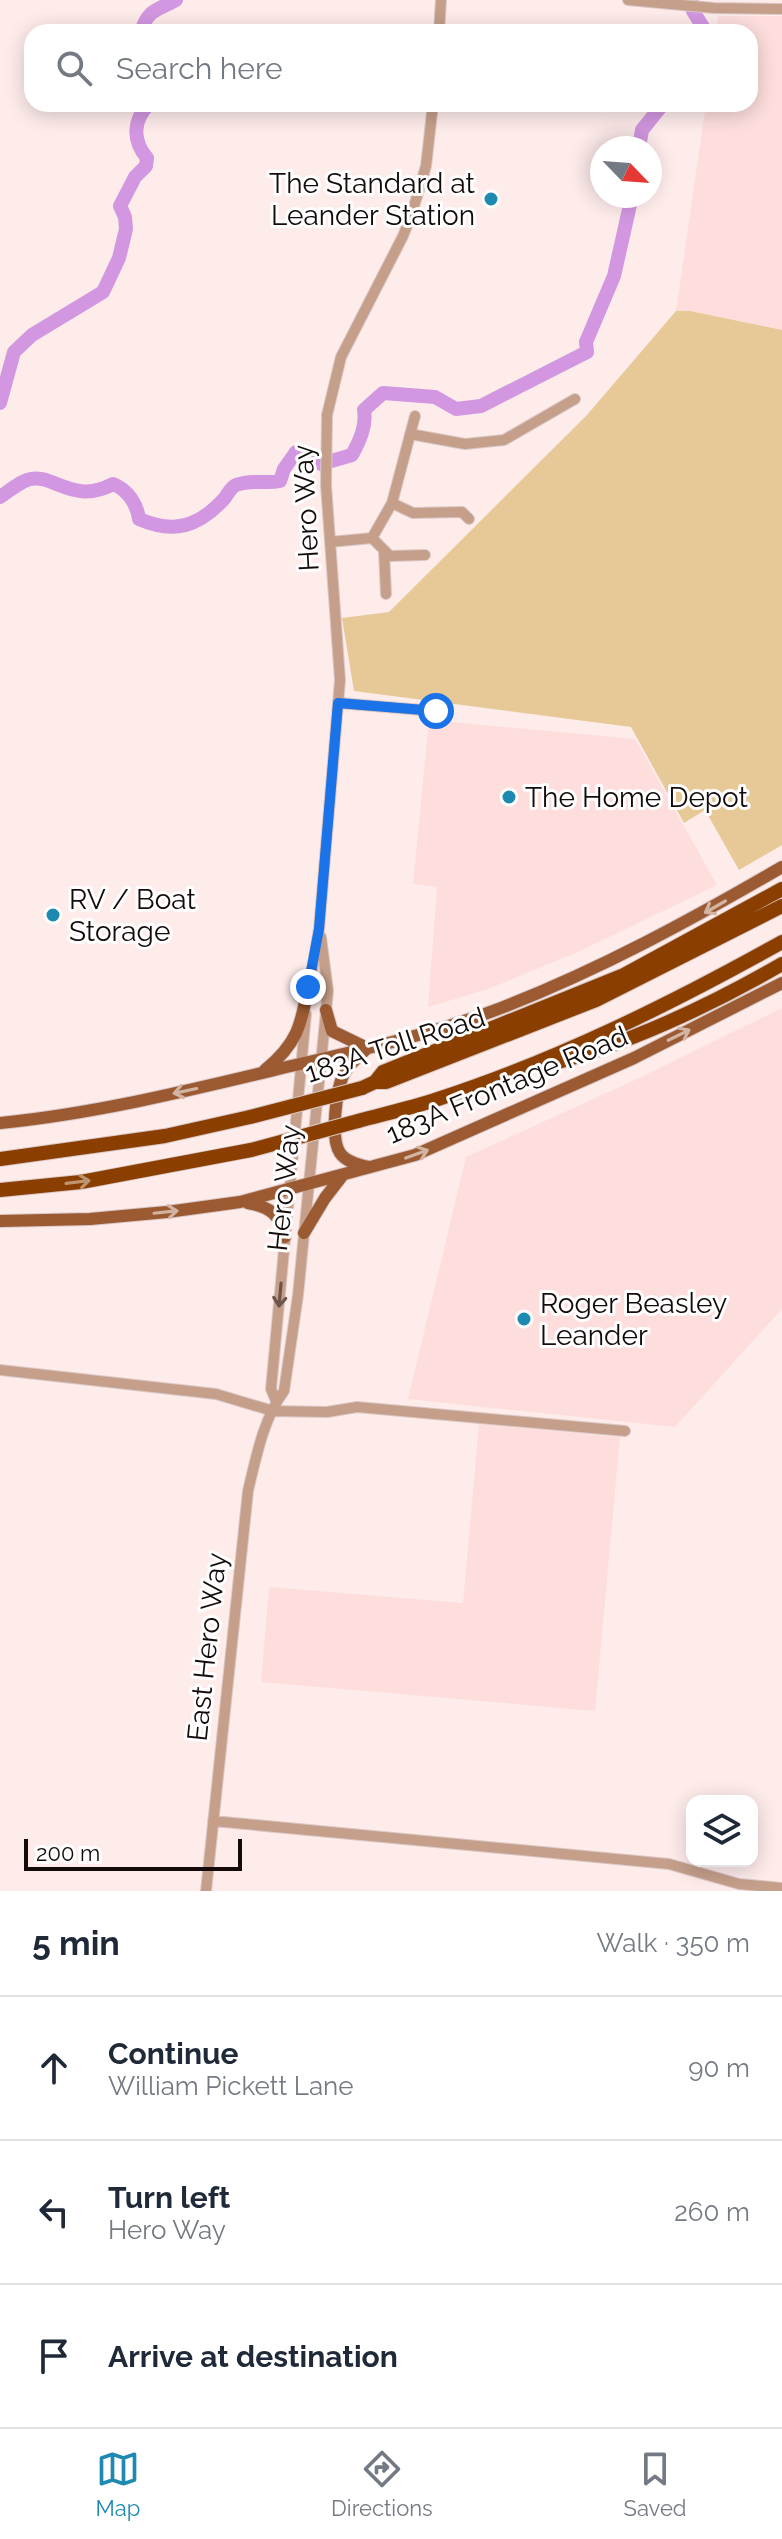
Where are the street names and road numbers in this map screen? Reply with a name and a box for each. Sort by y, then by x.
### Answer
street label: Hero Way [286,444,326,572]
street label: 183A Toll Road [301,1000,489,1090]
street label: 183A Frontage Road [381,1019,633,1151]
street label: Hero Way [261,1123,307,1253]
street label: East Hero Way [181,1551,233,1743]

